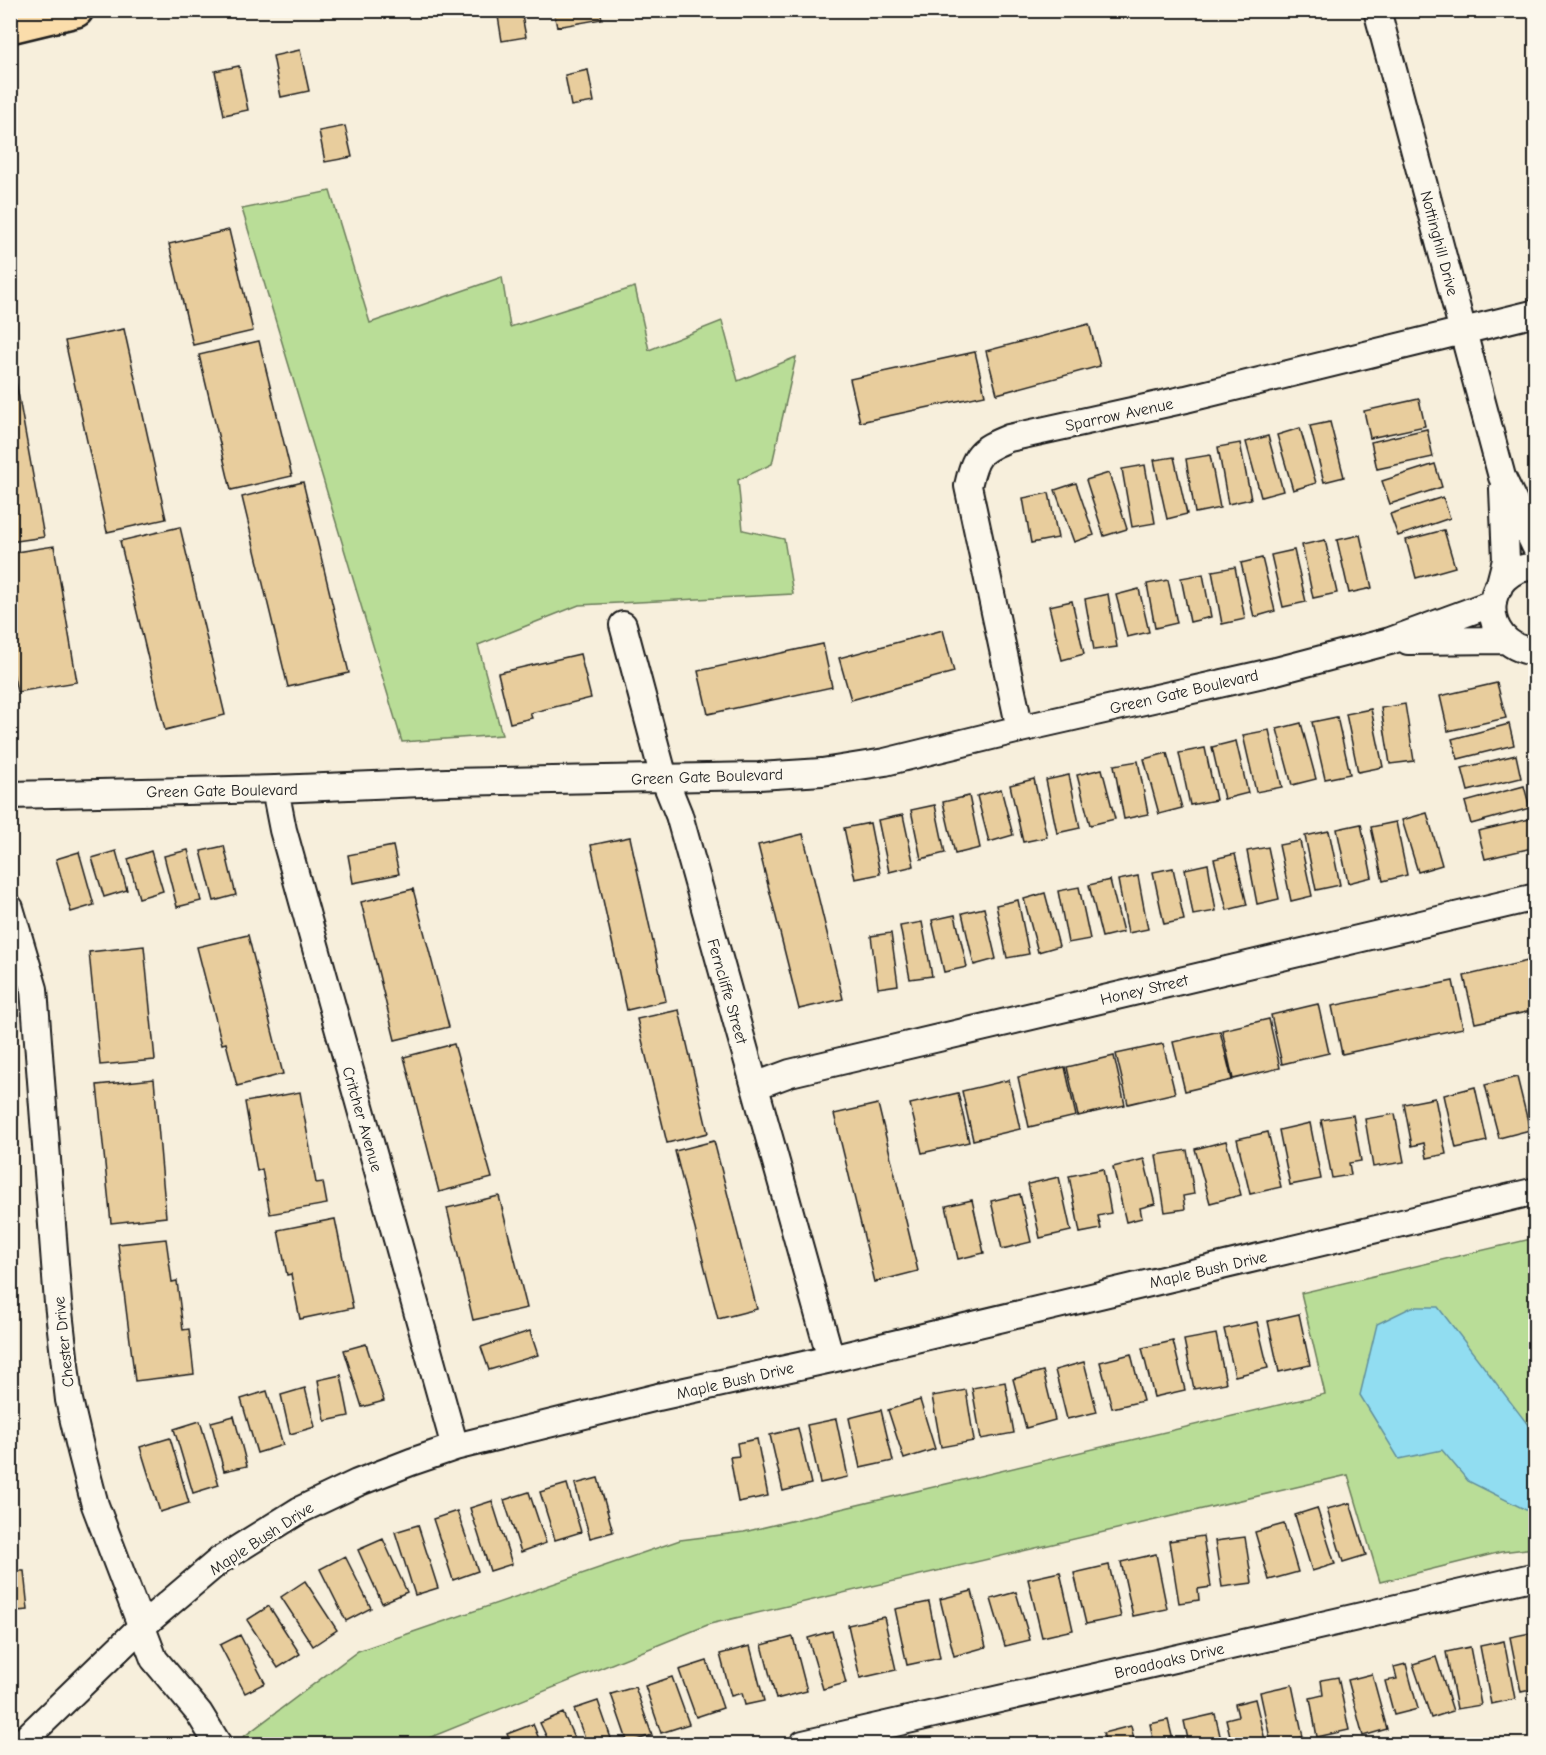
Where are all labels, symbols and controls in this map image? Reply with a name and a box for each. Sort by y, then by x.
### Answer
street label: Nottinghill Drive [1416,189,1462,298]
street label: Sparrow Avenue [1064,395,1175,435]
street label: Green Gate Boulevard [1108,666,1260,718]
street label: Green Gate Boulevard [631,765,783,789]
street label: Green Gate Boulevard [146,781,298,801]
street label: Ferncliffe Street [703,937,751,1046]
street label: Honey Street [1099,971,1190,1009]
street label: Critcher Avenue [338,1065,386,1174]
street label: Maple Bush Drive [1148,1248,1269,1292]
street label: Chester Drive [50,1296,78,1388]
street label: Maple Bush Drive [675,1359,796,1403]
street label: Maple Bush Drive [206,1499,317,1579]
street label: Broadoaks Drive [1113,1640,1226,1682]

